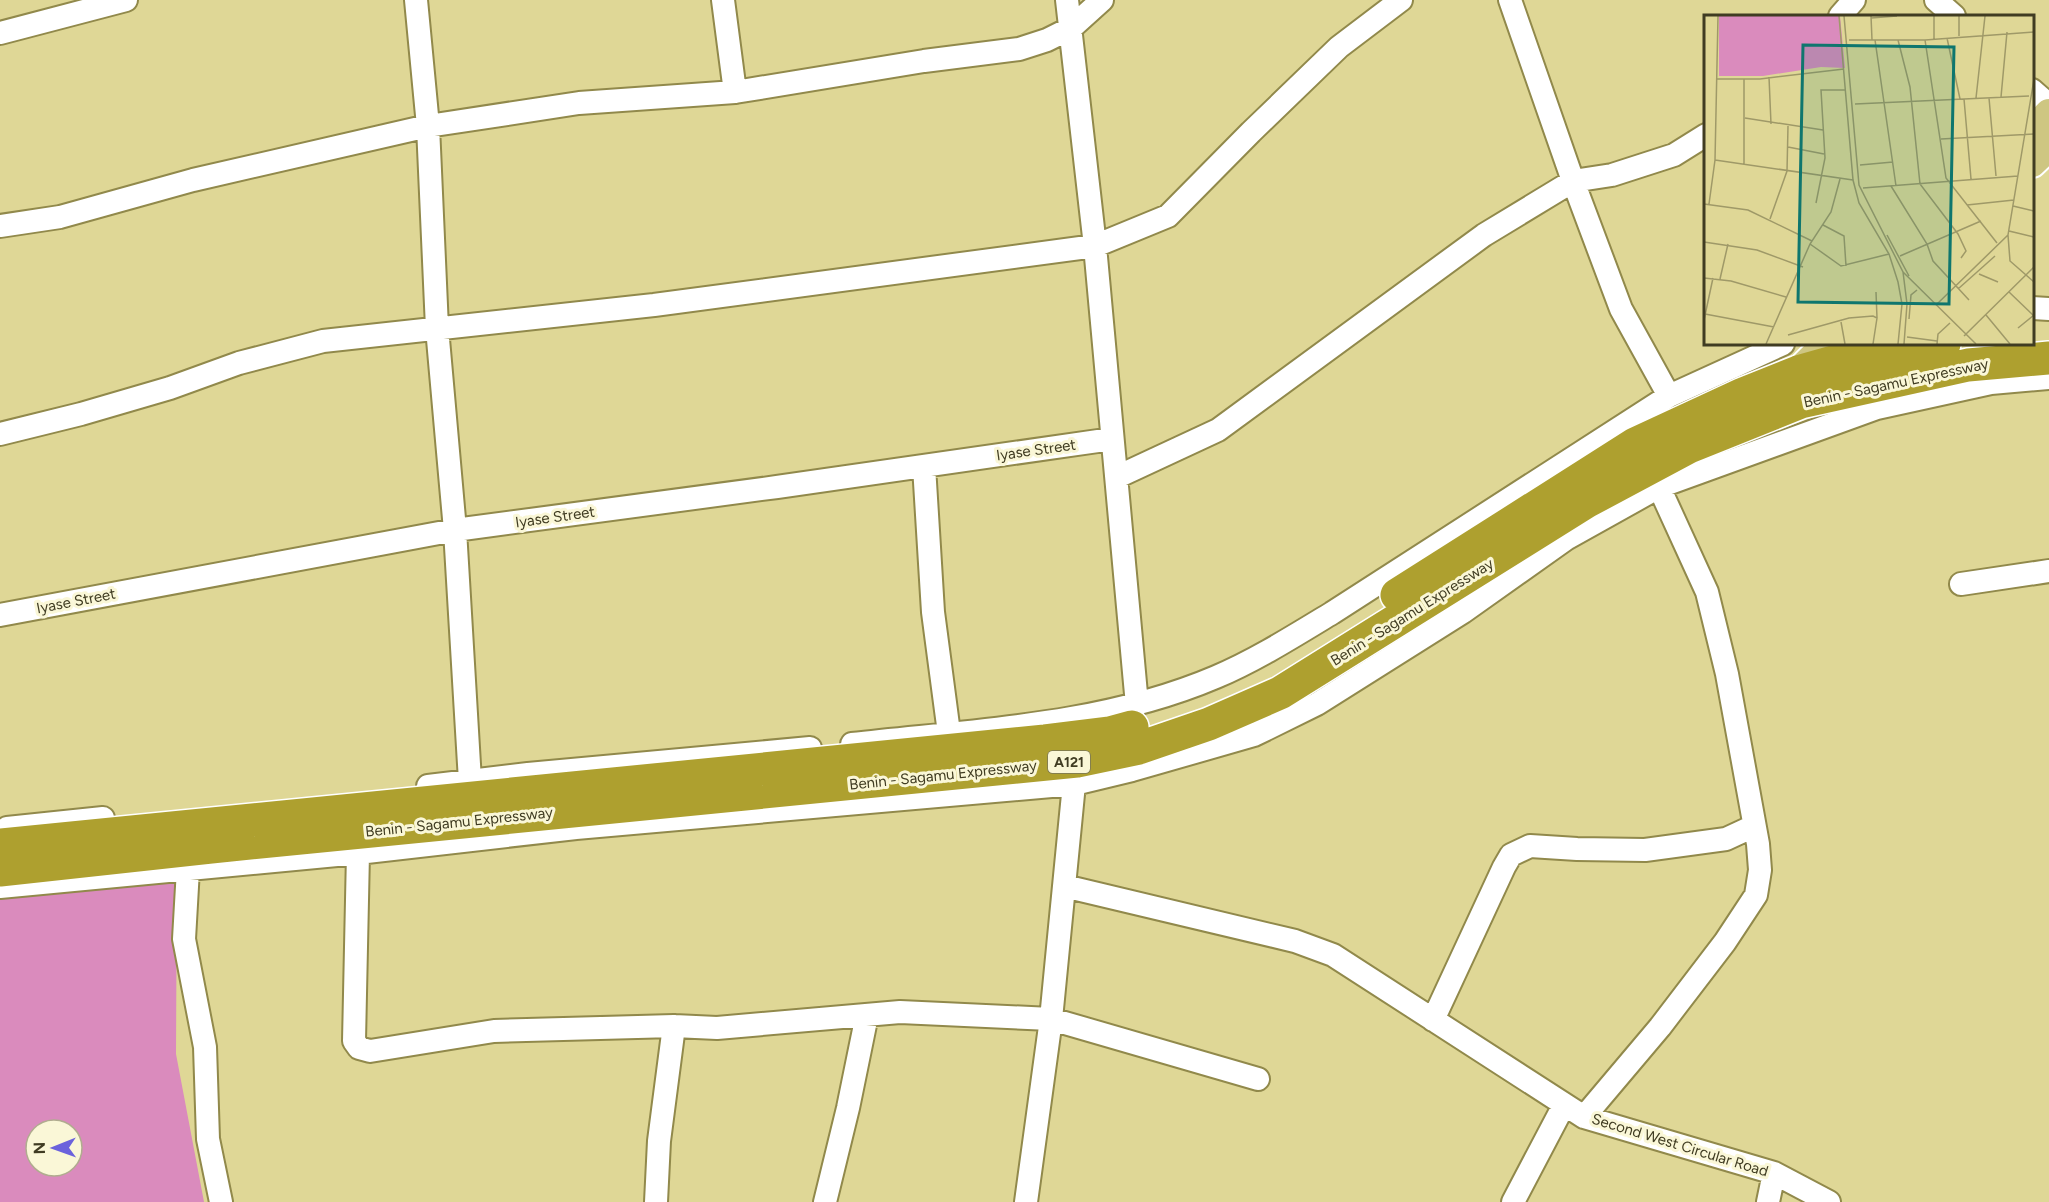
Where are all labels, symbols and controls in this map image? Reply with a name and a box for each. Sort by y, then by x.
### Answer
inset map [1704,15,2034,345]
street label: Benin - Sagamu Expressway [1802,355,1990,411]
street label: Iyase Street [995,435,1077,465]
street label: Iyase Street [514,502,596,532]
street label: Benin - Sagamu Expressway [1327,554,1497,670]
street label: Iyase Street [35,584,117,617]
road number: A121 [1048,751,1090,773]
street label: Benin - Sagamu Expressway [848,756,1038,794]
street label: Benin - Sagamu Expressway [364,803,554,841]
street label: Second West Circular Road [1590,1110,1770,1180]
north arrow [24,1118,84,1178]
text: N [30,1142,49,1155]

